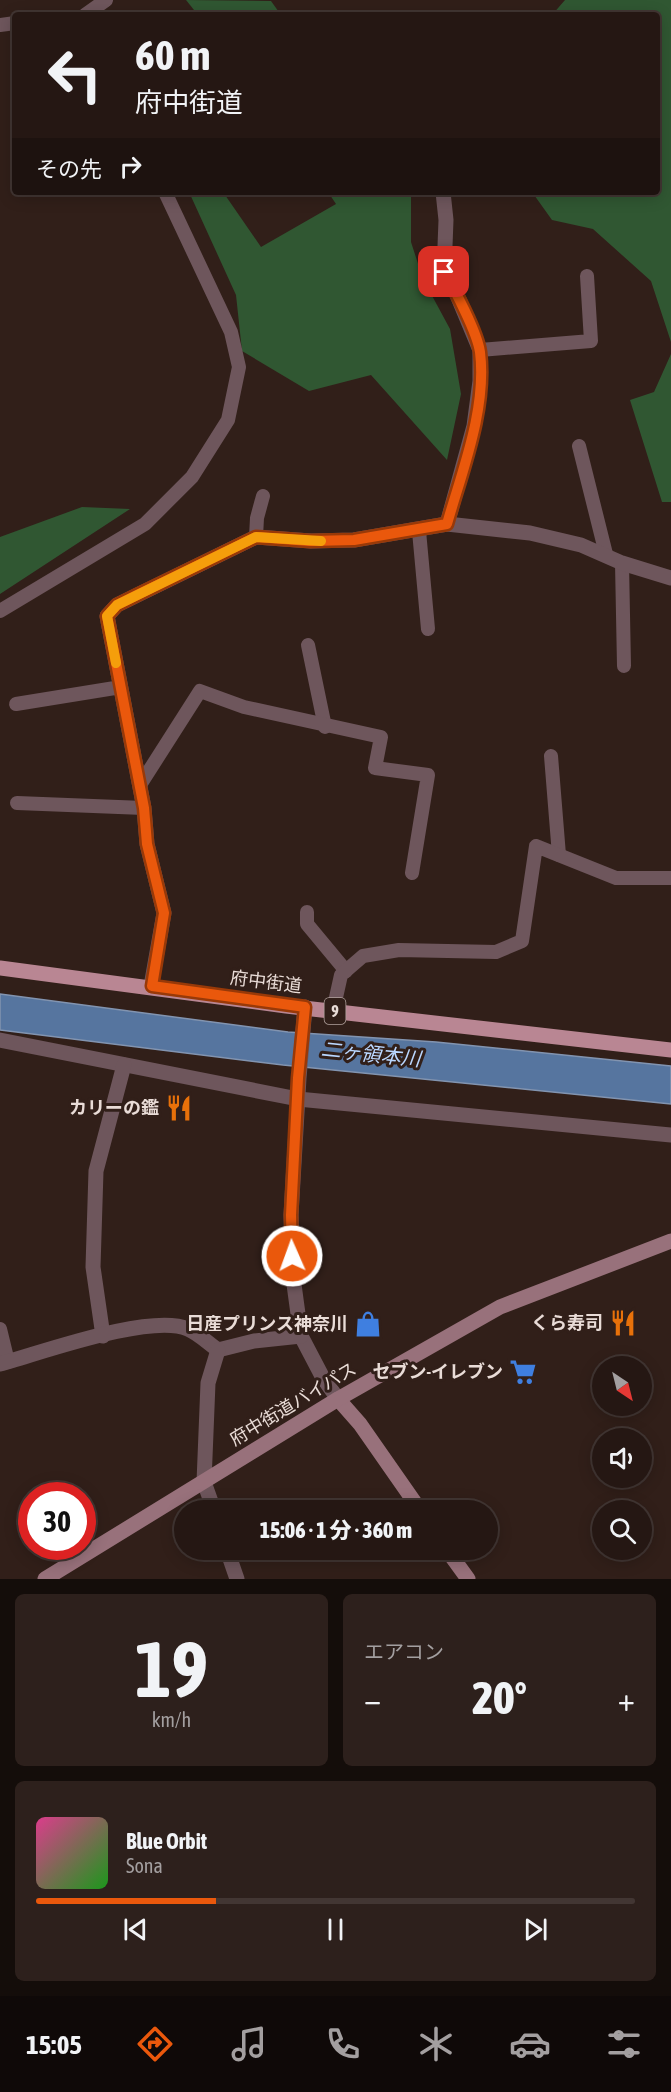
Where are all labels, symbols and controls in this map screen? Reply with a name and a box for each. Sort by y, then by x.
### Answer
text: 60 m [135,31,210,79]
icon: left [36,36,114,114]
text: 府中街道 [135,87,243,118]
icon: right [114,150,147,183]
text: その先 [36,156,102,182]
pin [418,246,469,297]
icon: arrive [427,255,460,288]
street label: 府中街道 [229,967,303,996]
road number: 9 [324,998,346,1024]
water label: 二ヶ領本川 [320,1037,424,1070]
restaurant icon: カリーの鑑 [164,1093,194,1123]
place label: カリーの鑑 [69,1097,159,1118]
position arrow [260,1224,324,1288]
restaurant icon: くら寿司 [608,1308,638,1338]
shop icon: 日産プリンス神奈川 [353,1309,383,1339]
place label: くら寿司 [531,1312,603,1333]
place label: 日産プリンス神奈川 [186,1313,348,1334]
north arrow [592,1356,652,1416]
map controls [592,1356,652,1560]
supermarket icon: セブン-イレブン [508,1357,538,1387]
street label: 府中街道バイパス [226,1358,360,1450]
place label: セブン-イレブン [373,1361,503,1382]
button: sound [592,1428,652,1488]
speed limit sign: 30 [18,1482,96,1560]
button: search [592,1500,652,1560]
text: 15:06 · 1 分 · 360 m [260,1517,412,1543]
text: 19 [135,1624,208,1714]
text: エアコン [364,1640,444,1663]
text: 20° [472,1672,527,1724]
text: − [364,1680,381,1718]
text: + [618,1680,635,1718]
text: km/h [152,1708,191,1731]
text: Blue Orbit [126,1828,207,1854]
text: Sona [126,1854,163,1877]
icon: previous [119,1913,152,1946]
icon: pause [319,1913,352,1946]
icon: next [519,1913,552,1946]
icon: directions [134,2023,176,2065]
icon: music [228,2023,270,2065]
icon: phone [322,2023,364,2065]
icon: climate [415,2023,457,2065]
icon: car [509,2023,551,2065]
icon: filters [603,2023,645,2065]
text: 15:05 [26,2029,82,2060]

